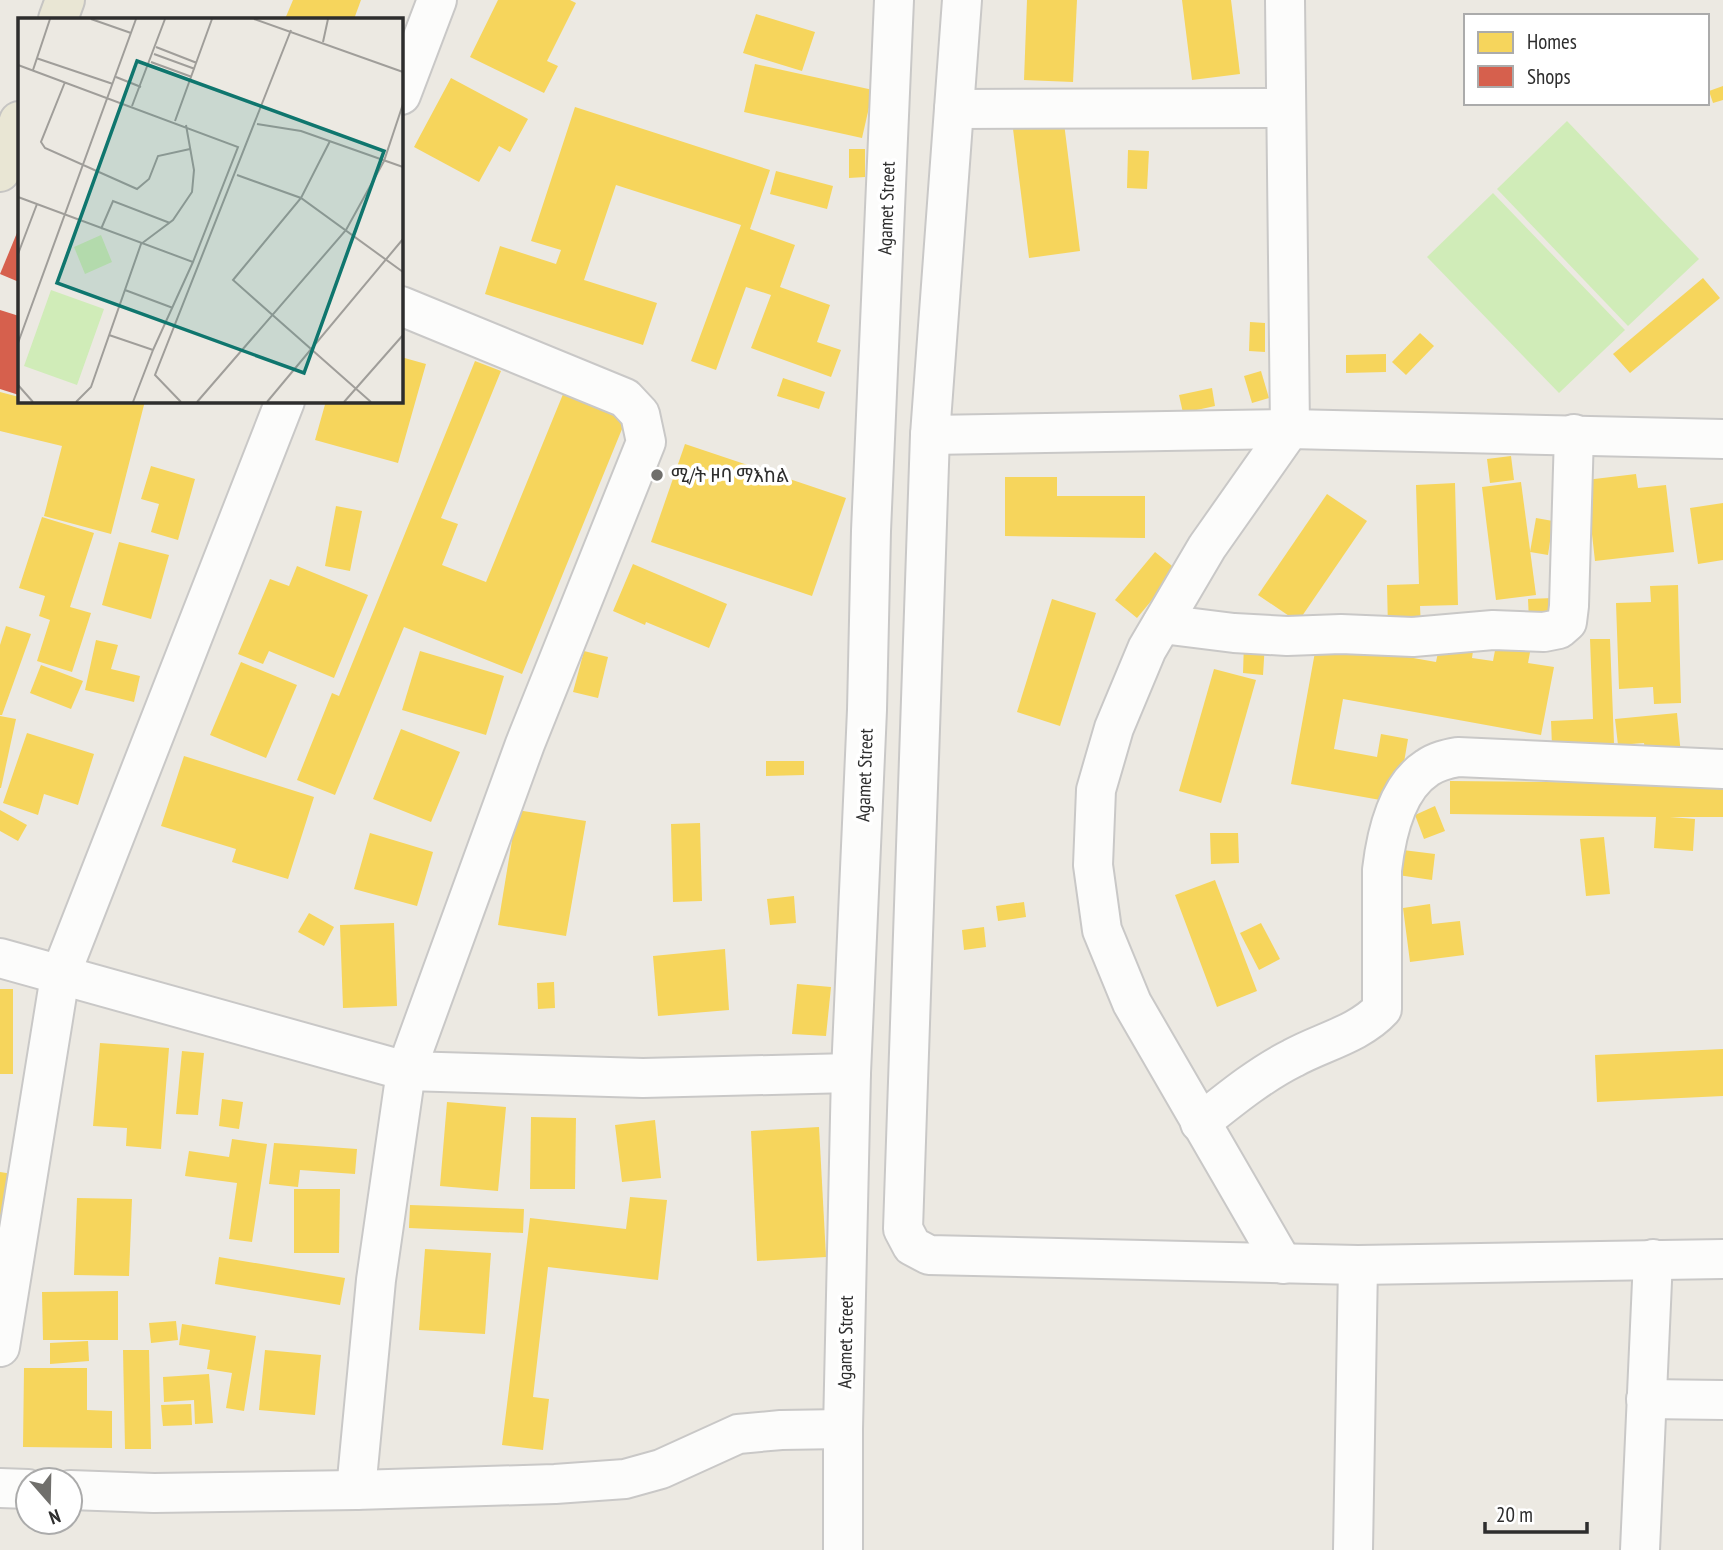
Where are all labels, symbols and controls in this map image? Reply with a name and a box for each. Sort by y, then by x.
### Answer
legend [1464,14,1709,105]
inset map [18,18,402,402]
text: Homes [1527,28,1577,55]
text: Shops [1527,63,1571,90]
street label: Agamet Street [872,160,900,255]
place label: ሚ/ት ዞባ ማእከል [671,463,789,487]
marker: ሚ/ት ዞባ ማእከል [649,467,665,483]
street label: Agamet Street [850,727,878,822]
street label: Agamet Street [832,1294,858,1389]
north arrow [14,1466,84,1536]
scale bar [1485,1490,1586,1534]
text: 20 m [1496,1501,1533,1528]
text: N [46,1504,64,1530]

